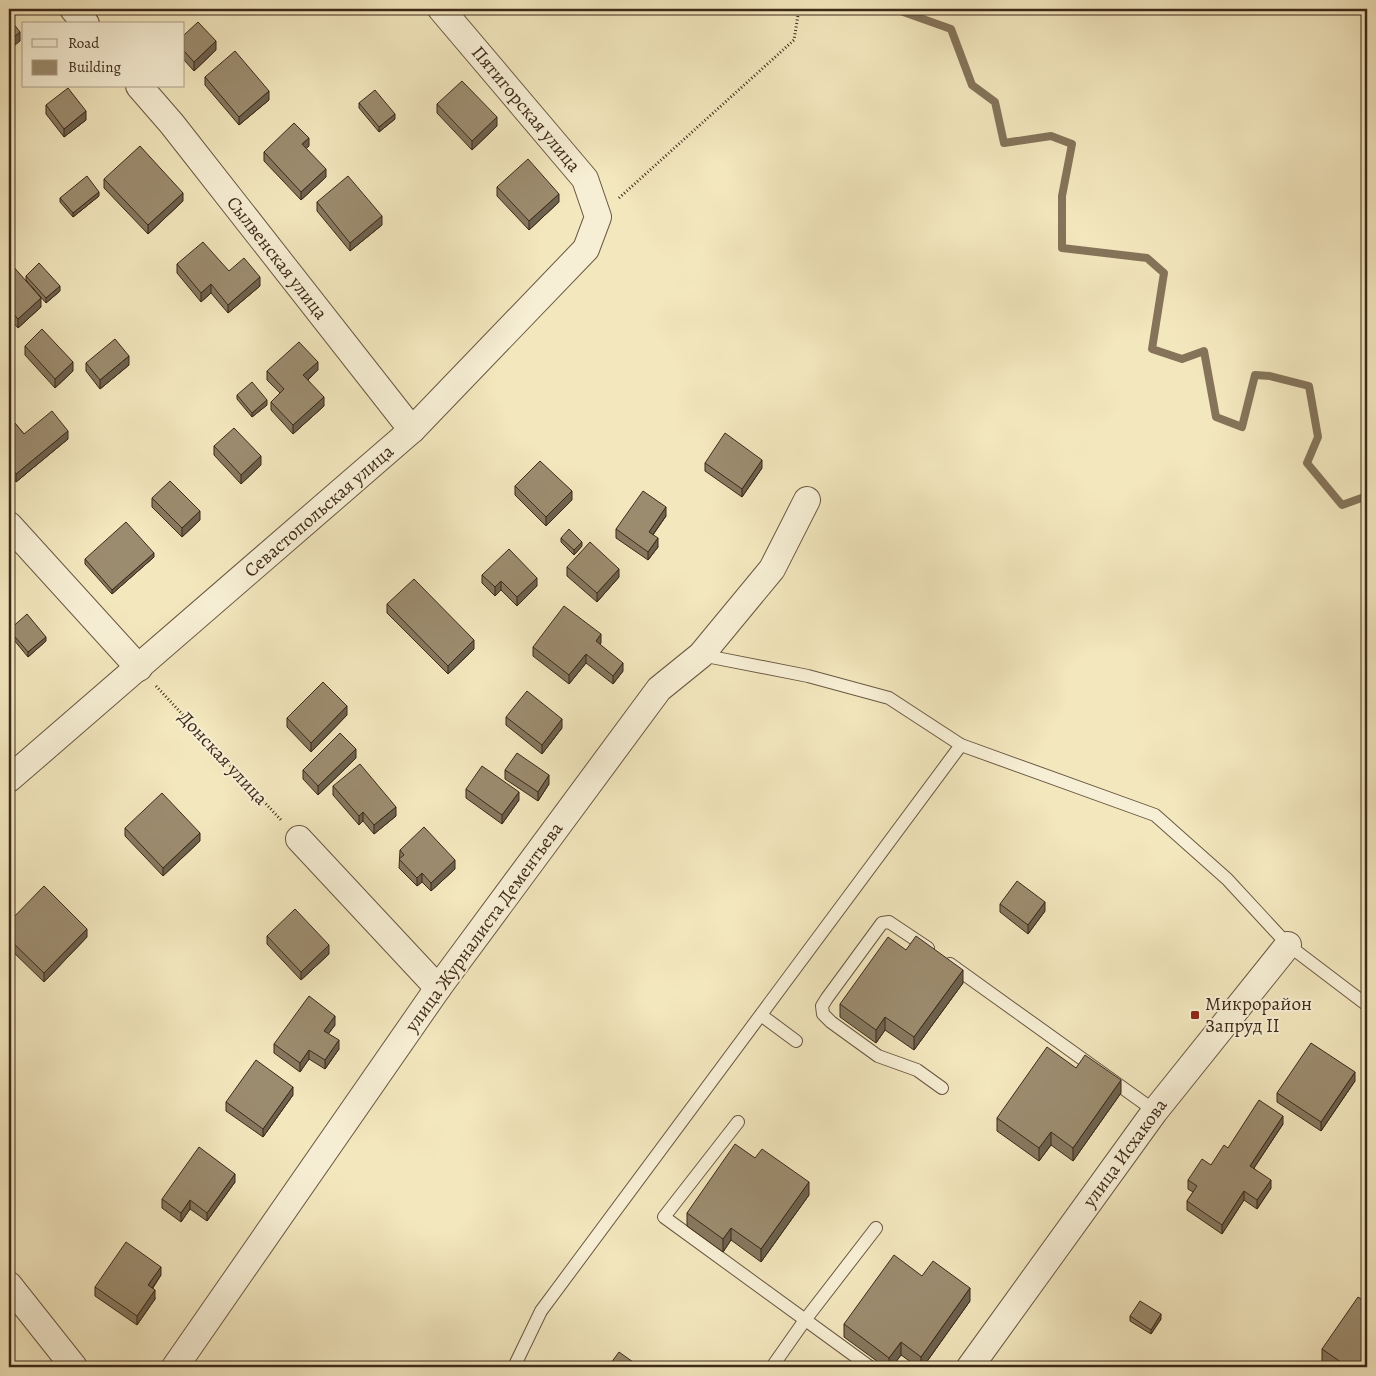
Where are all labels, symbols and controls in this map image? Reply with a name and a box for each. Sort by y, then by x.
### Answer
legend [22,22,185,88]
text: Road [68,33,100,53]
street label: Пятигорская улица [465,40,587,178]
text: Building [68,57,121,77]
street label: Сылвенская улица [220,191,334,325]
street label: Севастопольская улица [239,439,400,583]
street label: Донская улица [172,705,274,811]
street label: улица Журналиста Дементьева [398,817,569,1038]
place label: Микрорайон Запруд II [1205,991,1312,1039]
marker: Микрорайон Запруд II [1189,1009,1201,1021]
street label: улица Исхакова [1076,1093,1173,1213]

